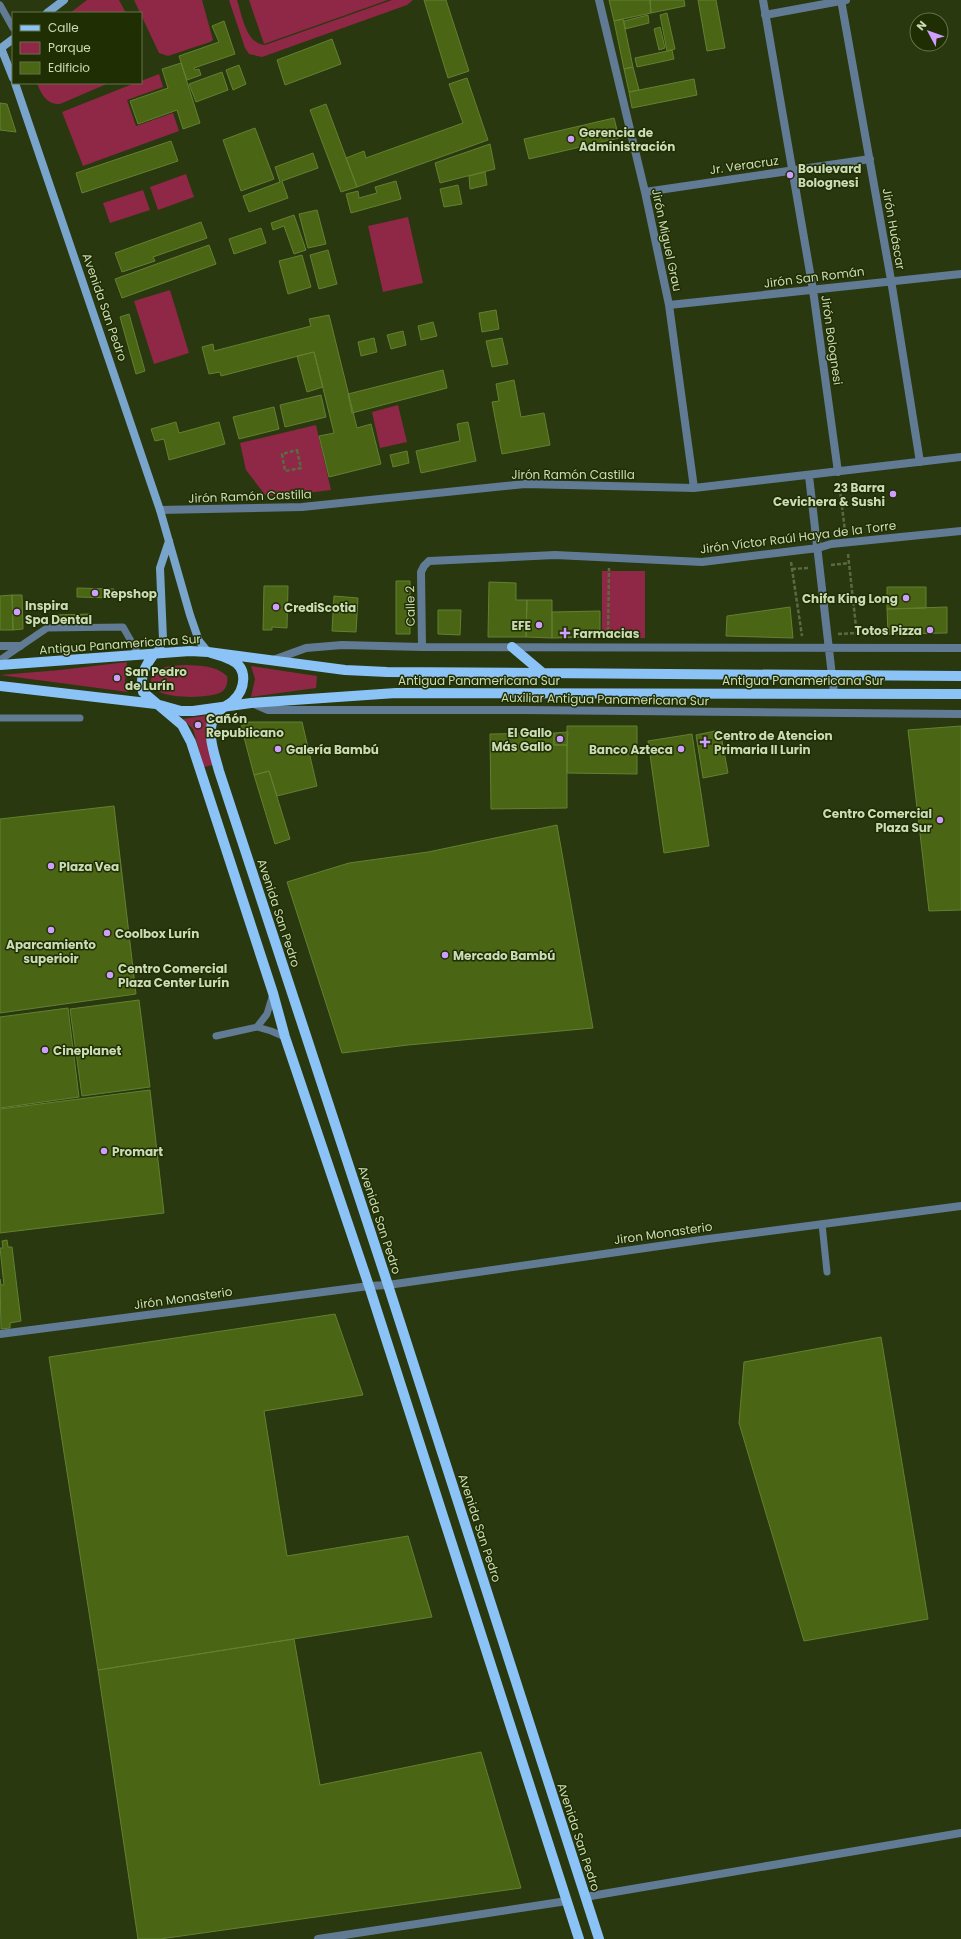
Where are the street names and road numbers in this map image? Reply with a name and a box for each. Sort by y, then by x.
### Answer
street label: Jr. Veracruz [708,152,780,178]
street label: Jirón Miguel Grau [648,187,686,293]
street label: Jirón Huáscar [878,187,910,272]
street label: Avenida San Pedro [79,251,132,363]
street label: Jirón San Román [763,262,865,292]
street label: Jirón Bolognesi [817,294,847,386]
street label: Jirón Ramón Castilla [511,466,635,483]
street label: Jirón Ramón Castilla [188,485,312,507]
street label: Jirón Víctor Raúl Haya de la Torre [699,517,897,557]
street label: Calle 2 [401,585,419,627]
street label: Antigua Panamericana Sur [39,630,202,658]
street label: Antigua Panamericana Sur [398,672,560,689]
street label: Antigua Panamericana Sur [722,672,884,689]
street label: Auxiliar Antigua Panamericana Sur [501,689,710,709]
street label: Avenida San Pedro [253,857,305,970]
street label: Avenida San Pedro [354,1164,406,1277]
street label: Jiron Monasterio [613,1218,714,1248]
street label: Jirón Monasterio [133,1283,234,1313]
street label: Avenida San Pedro [454,1472,506,1585]
street label: Avenida San Pedro [553,1781,605,1894]

